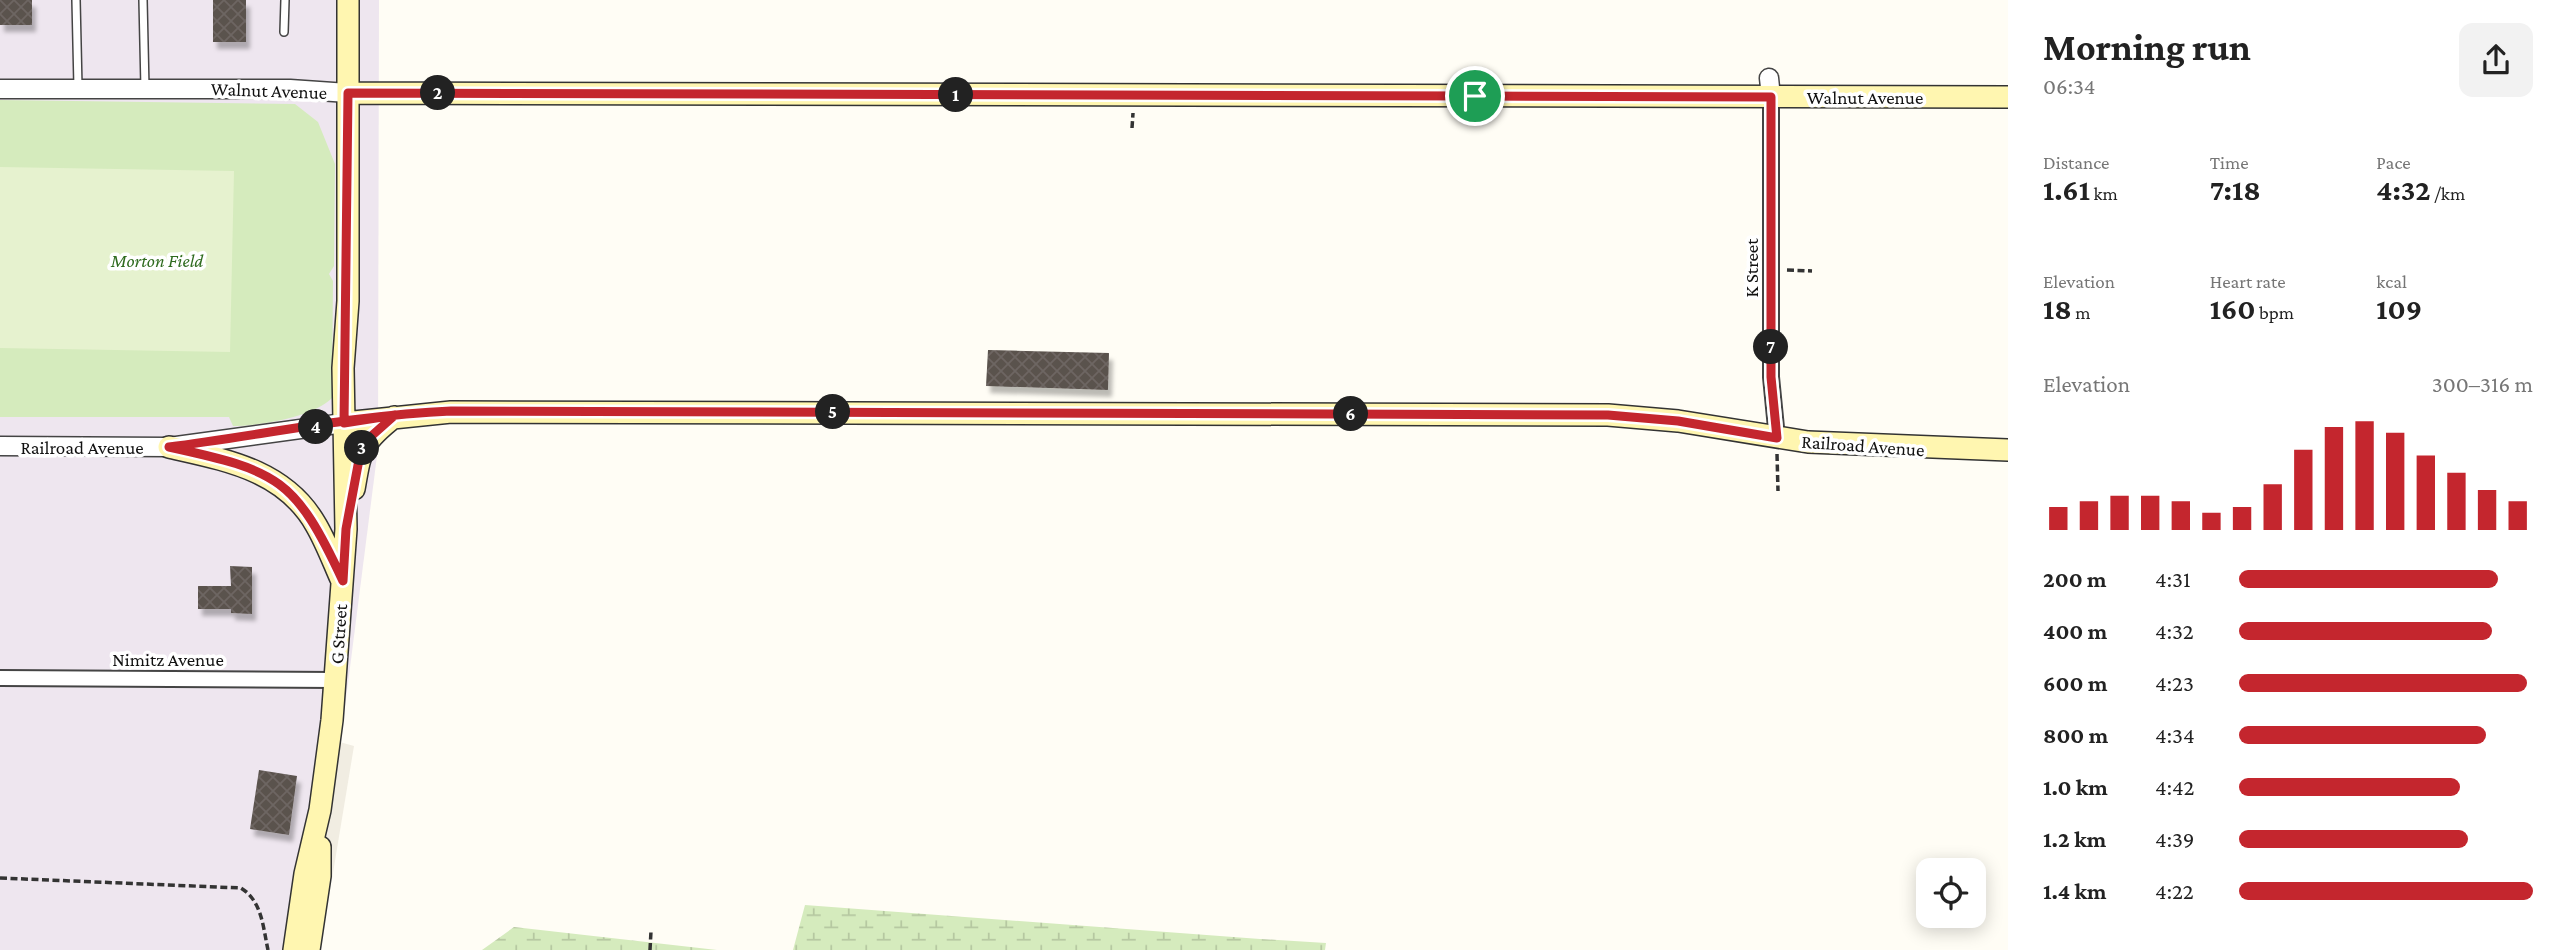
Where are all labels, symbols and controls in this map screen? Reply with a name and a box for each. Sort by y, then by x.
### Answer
button: share [2459,23,2533,97]
text: Morning run [2043,26,2251,68]
pin [1445,66,1505,126]
text: 06:34 [2043,73,2096,99]
pin: 2 [420,76,456,110]
icon: arrive [1456,77,1494,115]
street label: Walnut Avenue [210,78,328,103]
pin: 1 [939,78,974,112]
text: 2 [433,82,442,103]
text: 1 [952,84,959,105]
street label: Walnut Avenue [1807,87,1923,108]
text: Distance [2043,152,2109,173]
text: Time [2210,152,2249,173]
text: Pace [2376,152,2411,173]
text: 1.61 [2043,173,2090,206]
text: 7:18 [2210,173,2261,206]
text: 4:32 [2376,173,2431,206]
text: km [2090,183,2118,204]
text: /km [2431,183,2465,204]
street label: K Street [1741,238,1762,298]
park label: Morton Field [110,250,204,271]
text: Elevation [2043,271,2115,292]
text: Heart rate [2210,271,2286,292]
text: kcal [2376,271,2407,292]
text: 18 [2043,292,2072,325]
text: 160 [2210,292,2255,325]
text: 109 [2376,292,2422,325]
text: m [2072,302,2091,323]
text: bpm [2255,302,2294,323]
pin: 7 [1754,330,1788,364]
text: 7 [1766,336,1775,357]
text: Elevation [2043,371,2130,397]
text: 300–316 m [2432,371,2533,397]
pin: 5 [816,394,850,430]
pin: 6 [1334,396,1368,432]
text: 5 [828,401,837,422]
text: 6 [1345,403,1356,424]
pin: 4 [298,410,334,444]
text: 4 [310,416,321,437]
pin: 3 [344,430,380,466]
street label: Railroad Avenue [1801,431,1925,460]
street label: Railroad Avenue [20,437,144,458]
text: 3 [357,437,366,458]
text: 200 m [2043,566,2107,592]
text: 4:31 [2155,566,2191,592]
street label: G Street [326,603,351,665]
text: 400 m [2043,618,2107,644]
text: 4:32 [2155,618,2194,644]
street label: Nimitz Avenue [112,649,224,670]
text: 600 m [2043,670,2107,696]
text: 4:23 [2155,670,2194,696]
text: 800 m [2043,722,2108,748]
text: 4:34 [2155,722,2195,748]
text: 1.0 km [2043,774,2108,800]
text: 4:42 [2155,774,2195,800]
text: 1.2 km [2043,826,2106,852]
text: 4:39 [2155,826,2195,852]
map controls [1916,858,1986,928]
button: locate [1916,858,1986,928]
text: 1.4 km [2043,878,2106,904]
text: 4:22 [2155,878,2194,904]

